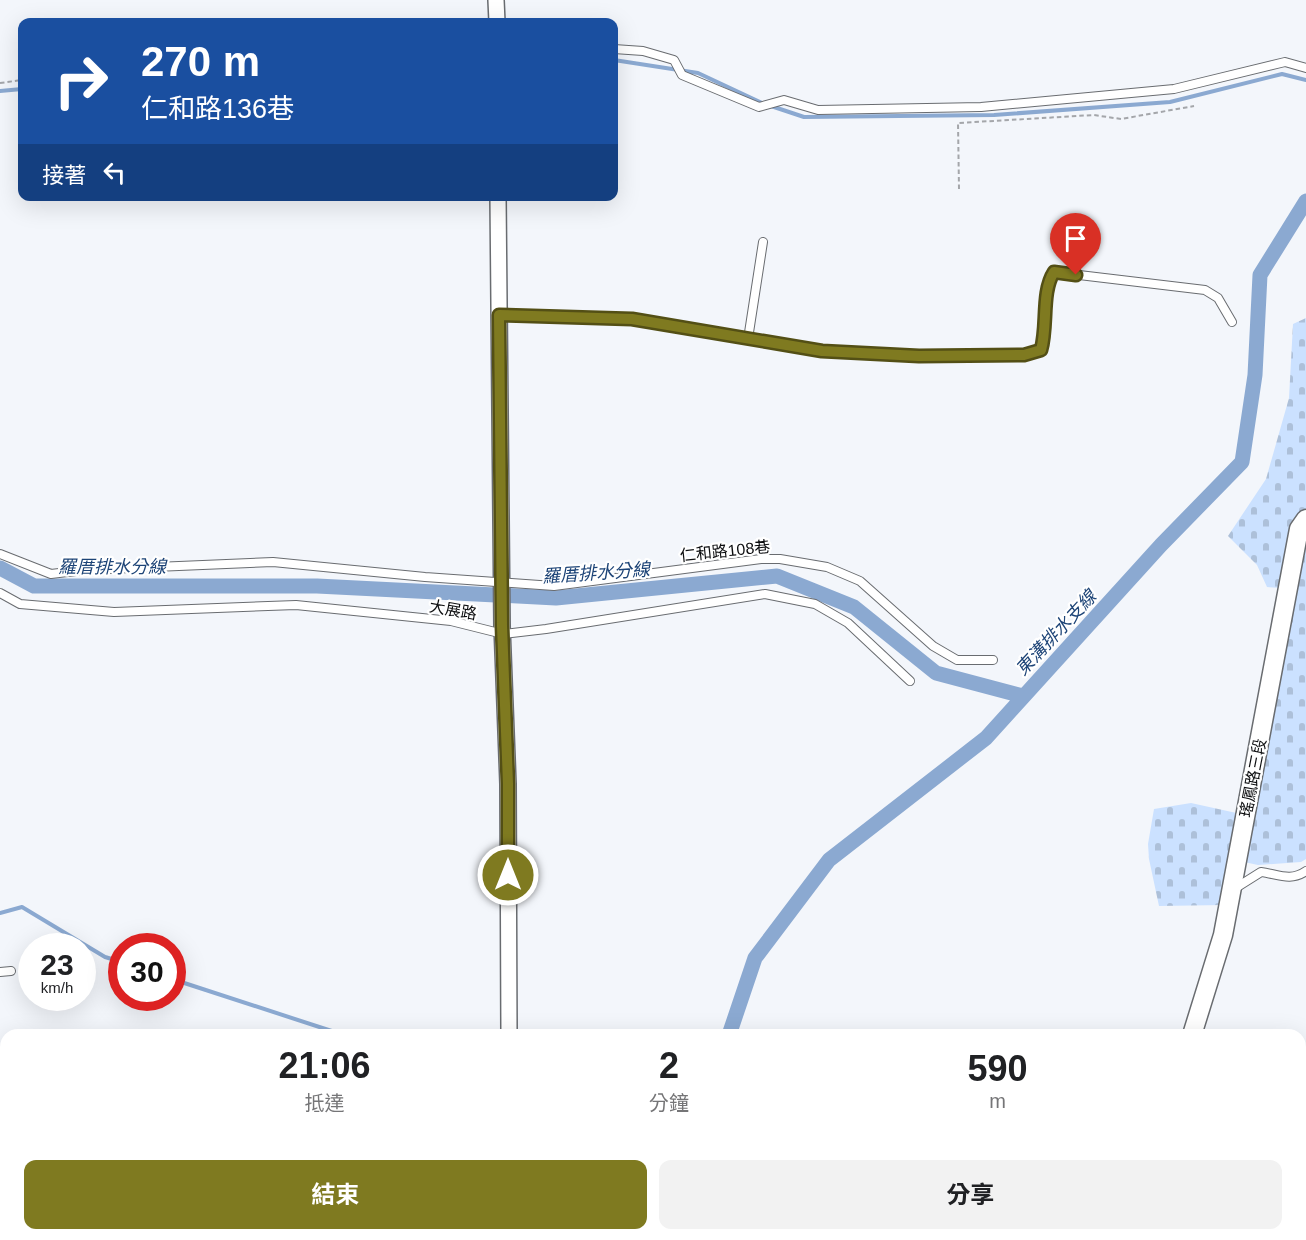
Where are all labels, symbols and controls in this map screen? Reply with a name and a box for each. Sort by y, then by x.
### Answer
text: 270 m [141,38,260,85]
icon: right [42,42,120,120]
text: 仁和路136巷 [141,94,294,124]
icon: left [98,156,131,189]
text: 接著 [42,163,86,188]
pin [1050,213,1101,275]
icon: arrive [1059,222,1092,255]
street label: 仁和路108巷 [679,538,771,564]
water label: 羅厝排水分線 [58,557,168,577]
water label: 羅厝排水分線 [541,559,653,587]
water label: 東溝排水支線 [1012,585,1102,679]
street label: 大展路 [428,597,478,623]
street label: 瑤鳳路三段 [1237,737,1269,819]
position arrow [476,843,540,907]
speed limit sign: 30 [108,933,186,1011]
text: 23 [40,948,74,981]
text: km/h [41,979,73,996]
text: 21:06 [278,1045,371,1086]
text: 2 [659,1045,679,1086]
text: 590 [967,1048,1028,1089]
text: m [989,1090,1006,1112]
text: 抵達 [304,1092,344,1114]
text: 分鐘 [649,1092,689,1114]
button: 結束 [24,1160,647,1229]
button: 分享 [659,1160,1282,1229]

